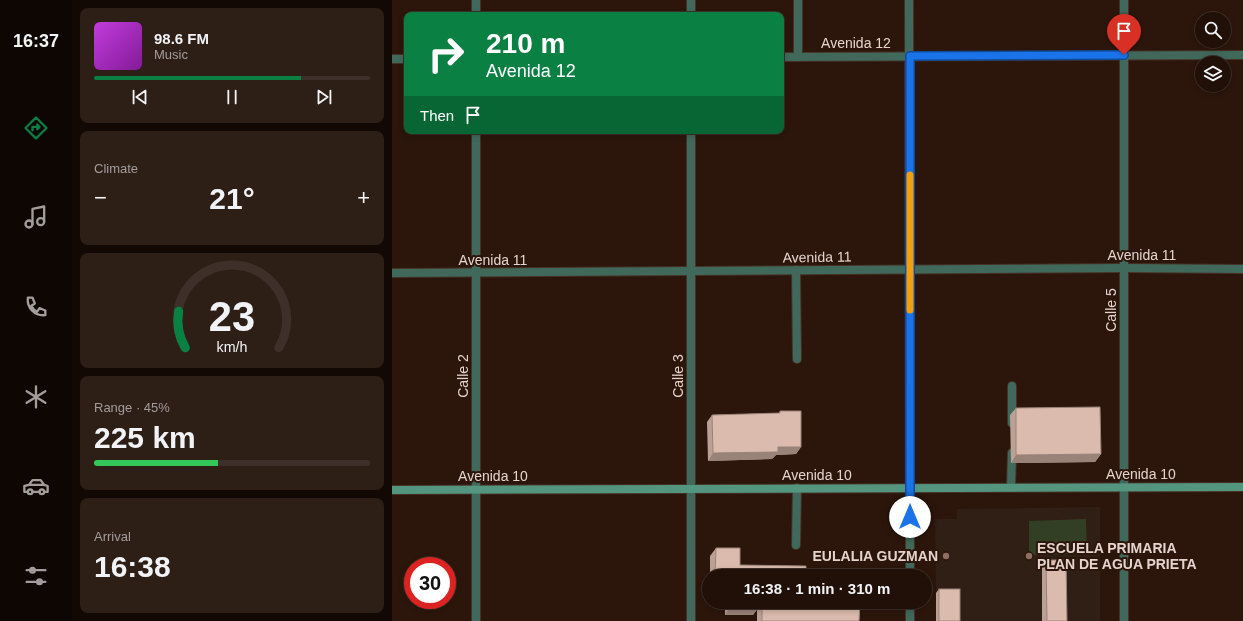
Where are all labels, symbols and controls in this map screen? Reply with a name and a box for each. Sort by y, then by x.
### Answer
map controls [1195,12,1231,92]
button: search [1195,12,1231,48]
pin [1107,14,1141,55]
icon: arrive [1113,20,1135,42]
icon: right [420,28,472,80]
text: 210 m [486,28,565,59]
text: 98.6 FM [154,30,209,47]
text: 16:37 [13,31,59,51]
street label: Avenida 12 [821,35,891,51]
text: Music [154,47,188,62]
button: layers [1195,56,1231,92]
text: Avenida 12 [486,61,576,81]
icon: previous [129,86,151,108]
icon: pause [221,86,243,108]
icon: next [313,86,335,108]
icon: arrive [462,104,484,126]
text: Then [420,107,454,124]
icon: directions [22,114,50,142]
text: Climate [94,161,138,176]
text: 21° [209,182,255,215]
text: − [94,185,107,210]
text: + [357,185,370,210]
icon: music [22,203,50,231]
street label: Avenida 11 [1108,247,1177,263]
street label: Avenida 11 [782,248,852,266]
street label: Avenida 11 [459,252,528,268]
street label: Calle 5 [1103,288,1119,332]
icon: phone [22,293,50,321]
text: 23 [209,293,255,340]
text: km/h [217,339,248,355]
street label: Calle 2 [455,354,471,398]
street label: Calle 3 [670,354,686,398]
icon: climate [22,383,50,411]
text: Range · 45% [94,400,170,415]
text: 225 km [94,421,196,454]
street label: Avenida 10 [1106,466,1176,482]
street label: Avenida 10 [782,467,852,483]
street label: Avenida 10 [458,468,528,484]
icon: car [22,472,50,500]
position arrow [889,496,931,538]
text: Arrival [94,529,131,544]
place label: ESCUELA PRIMARIA PLAN DE AGUA PRIETA [1037,540,1197,572]
place label: EULALIA GUZMAN [813,548,938,564]
text: 16:38 [94,550,171,583]
marker: EULALIA GUZMAN [941,551,951,561]
marker: ESCUELA PRIMARIA PLAN DE AGUA PRIETA [1024,551,1034,561]
speed limit sign: 30 [404,557,456,609]
icon: filters [22,562,50,590]
text: 16:38 · 1 min · 310 m [744,580,890,597]

